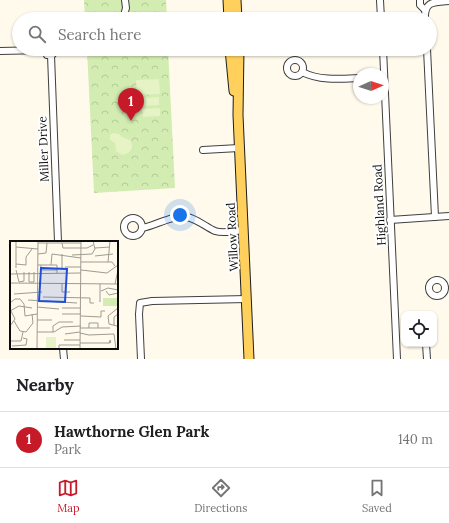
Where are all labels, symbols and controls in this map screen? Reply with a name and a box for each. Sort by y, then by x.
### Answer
search box [12,12,437,56]
icon: search [26,23,48,45]
text: Search here [58,25,141,44]
north arrow [353,68,389,104]
pin: 1 [118,88,144,121]
street label: Miller Drive [34,115,52,182]
street label: Highland Road [369,164,389,246]
street label: Willow Road [223,202,241,272]
your location [170,205,190,225]
inset map [10,241,118,349]
map controls [401,311,437,347]
button: locate [401,311,437,347]
text: Nearby [16,374,74,396]
text: Hawthorne Glen Park [54,422,209,441]
text: 1 [26,431,32,448]
text: 140 m [398,431,433,448]
text: Park [54,441,81,458]
tab: Map [57,477,80,515]
tab: Directions [194,477,247,515]
tab: Saved [362,477,392,515]

